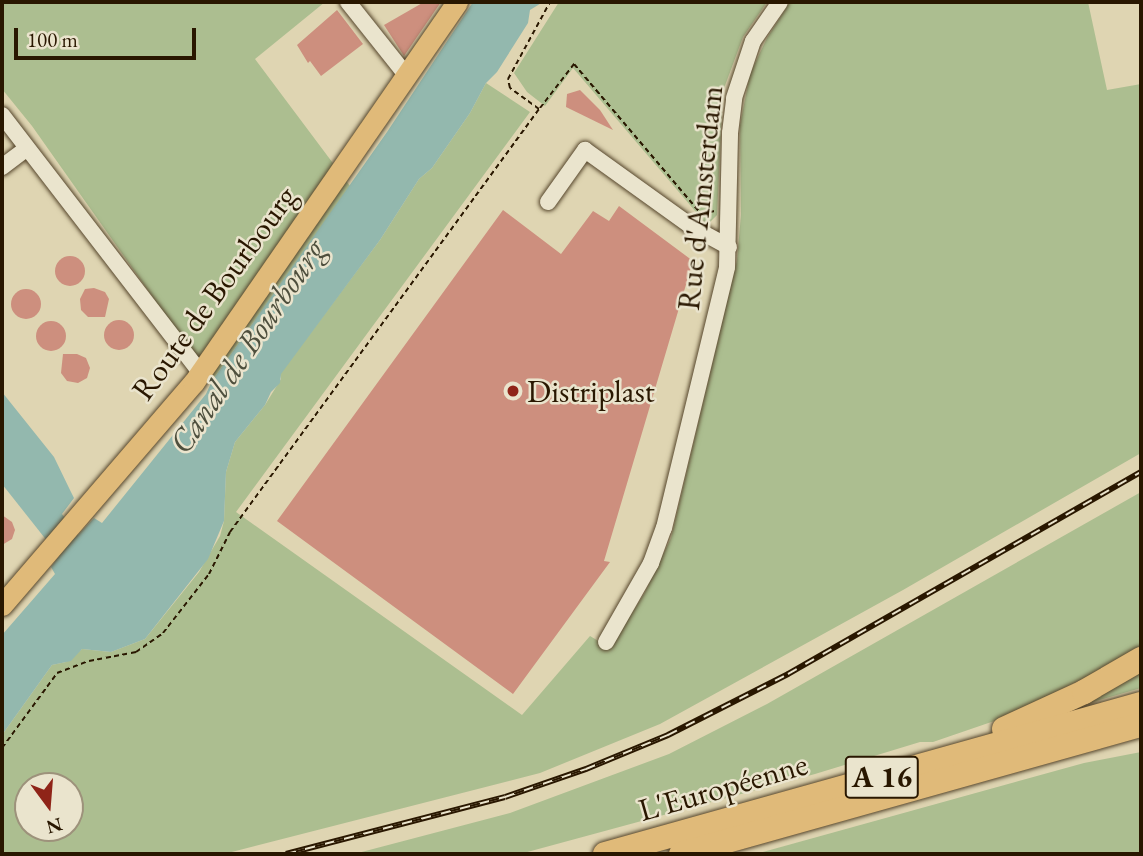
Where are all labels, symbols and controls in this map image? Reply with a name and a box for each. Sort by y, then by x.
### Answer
scale bar [18,14,200,58]
text: 100 m [27,26,78,53]
street label: Rue d'Amsterdam [669,84,731,312]
street label: Route de Bourbourg [123,178,305,408]
water label: Canal de Bourbourg [161,231,333,461]
place label: Distriplast [527,372,655,410]
marker: Distriplast [505,383,521,399]
street label: L'Européenne [634,745,812,829]
road number: A 16 [844,750,920,804]
north arrow [14,772,84,842]
text: N [44,812,65,840]

